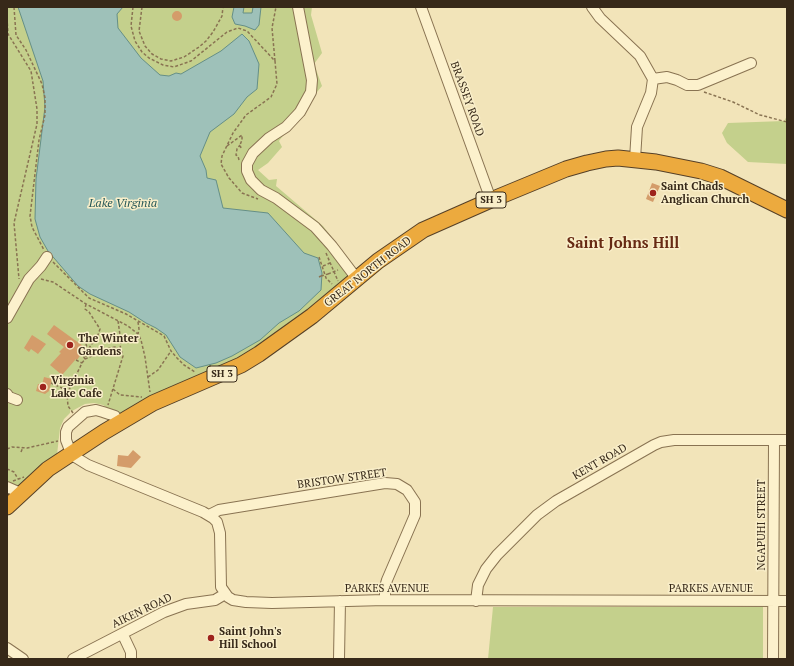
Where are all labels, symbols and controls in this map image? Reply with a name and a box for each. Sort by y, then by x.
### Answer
street label: BRASSEY ROAD [447,60,487,138]
place label: Saint Chads Anglican Church [661,180,749,206]
marker: Saint Chads Anglican Church [648,188,658,198]
road number: SH 3 [476,192,506,208]
water label: Lake Virginia [89,197,157,211]
street label: GREAT NORTH ROAD [322,234,414,310]
district label: Saint Johns Hill [567,235,679,253]
place label: The Winter Gardens [78,332,138,358]
marker: The Winter Gardens [65,340,75,350]
road number: SH 3 [207,366,237,382]
place label: Virginia Lake Cafe [51,374,102,400]
marker: Virginia Lake Cafe [38,382,48,392]
street label: KENT ROAD [570,441,630,483]
street label: BRISTOW STREET [296,466,388,492]
street label: NGAPUHI STREET [755,480,769,570]
street label: PARKES AVENUE [345,582,429,596]
street label: PARKES AVENUE [669,582,753,596]
street label: AIKEN ROAD [110,591,174,631]
place label: Saint John's Hill School [219,625,281,651]
marker: Saint John's Hill School [206,633,216,643]

